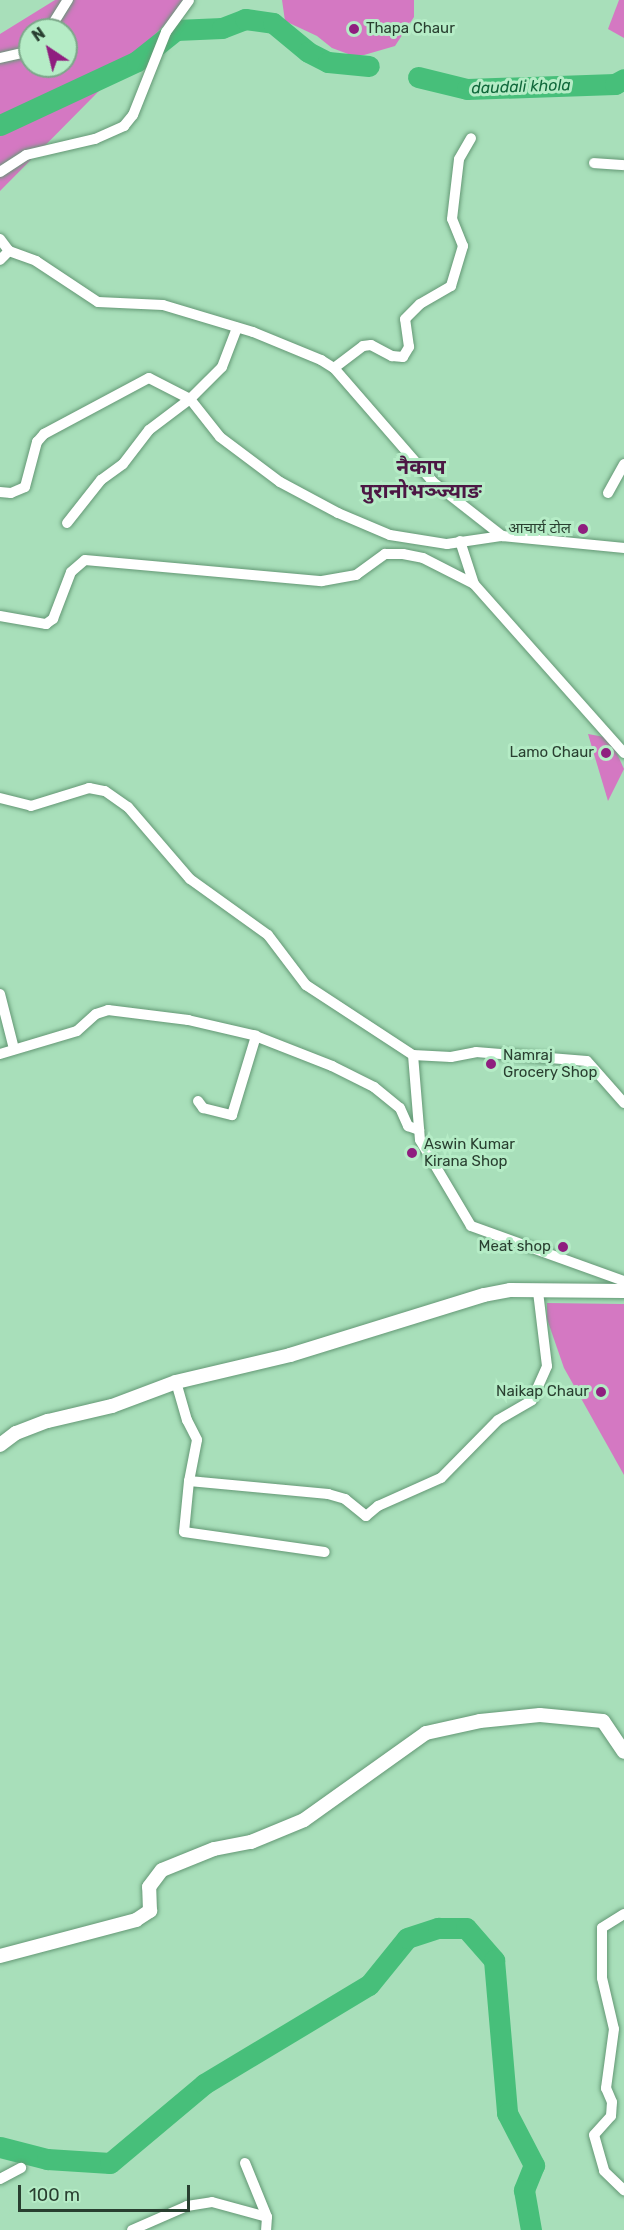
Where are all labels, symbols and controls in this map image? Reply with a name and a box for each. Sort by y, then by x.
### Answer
north arrow [18,18,78,78]
place label: Thapa Chaur [366,20,455,38]
marker: Thapa Chaur [347,22,361,36]
text: N [28,23,49,46]
water label: daudali khola [471,76,571,98]
district label: नैकाप पुरानोभञ्ज्याङ [360,454,482,504]
place label: आचार्य टोल [508,520,571,538]
marker: आचार्य टोल [576,522,590,536]
place label: Lamo Chaur [510,744,594,762]
marker: Lamo Chaur [599,746,613,760]
place label: Namraj Grocery Shop [503,1046,598,1081]
marker: Namraj Grocery Shop [484,1057,498,1071]
place label: Aswin Kumar Kirana Shop [424,1135,515,1170]
marker: Aswin Kumar Kirana Shop [405,1146,419,1160]
place label: Meat shop [479,1238,551,1256]
marker: Meat shop [556,1240,570,1254]
place label: Naikap Chaur [496,1383,589,1401]
marker: Naikap Chaur [594,1385,608,1399]
scale bar [21,2173,194,2211]
text: 100 m [29,2184,80,2206]

